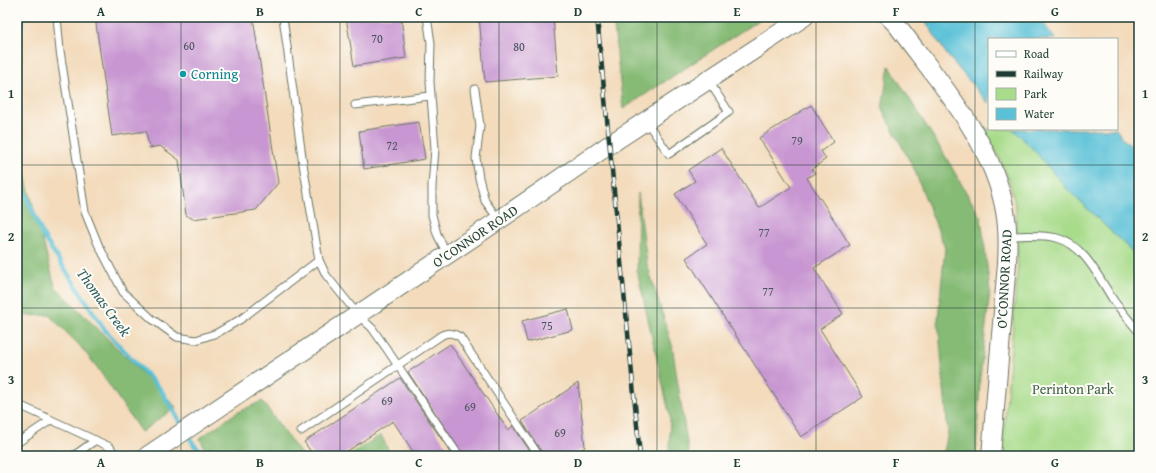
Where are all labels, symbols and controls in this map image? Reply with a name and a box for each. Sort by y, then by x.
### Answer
text: A [97,2,106,21]
text: B [256,2,264,21]
text: C [415,2,423,21]
text: D [574,2,582,21]
text: E [734,2,741,21]
text: F [893,2,900,21]
text: G [1051,2,1059,21]
house number: 70 [371,30,383,47]
house number: 60 [183,37,195,54]
house number: 80 [513,38,525,55]
legend [988,38,1118,130]
text: Road [1024,45,1050,62]
place label: Corning [191,64,238,84]
text: Railway [1024,65,1063,82]
marker: Corning [178,69,188,79]
text: 1 [8,84,14,103]
text: 1 [1142,84,1148,103]
text: Park [1024,85,1048,102]
text: Water [1024,105,1054,122]
house number: 79 [791,132,803,149]
house number: 72 [386,137,398,154]
street label: O'CONNOR ROAD [428,200,522,272]
house number: 77 [758,224,770,241]
text: 2 [8,227,15,246]
text: 2 [1142,227,1149,246]
street label: O'CONNOR ROAD [991,229,1017,329]
water label: Thomas Creek [72,264,136,341]
house number: 77 [762,283,774,300]
house number: 75 [541,317,553,334]
text: 3 [8,370,14,389]
text: 3 [1142,370,1148,389]
park label: Perinton Park [1032,379,1115,399]
house number: 69 [381,392,393,409]
house number: 69 [464,398,476,415]
house number: 69 [554,424,566,441]
text: A [97,453,106,472]
text: B [256,453,264,472]
text: C [415,453,423,472]
text: D [574,453,582,472]
text: E [734,453,741,472]
text: F [893,453,900,472]
text: G [1051,453,1059,472]

